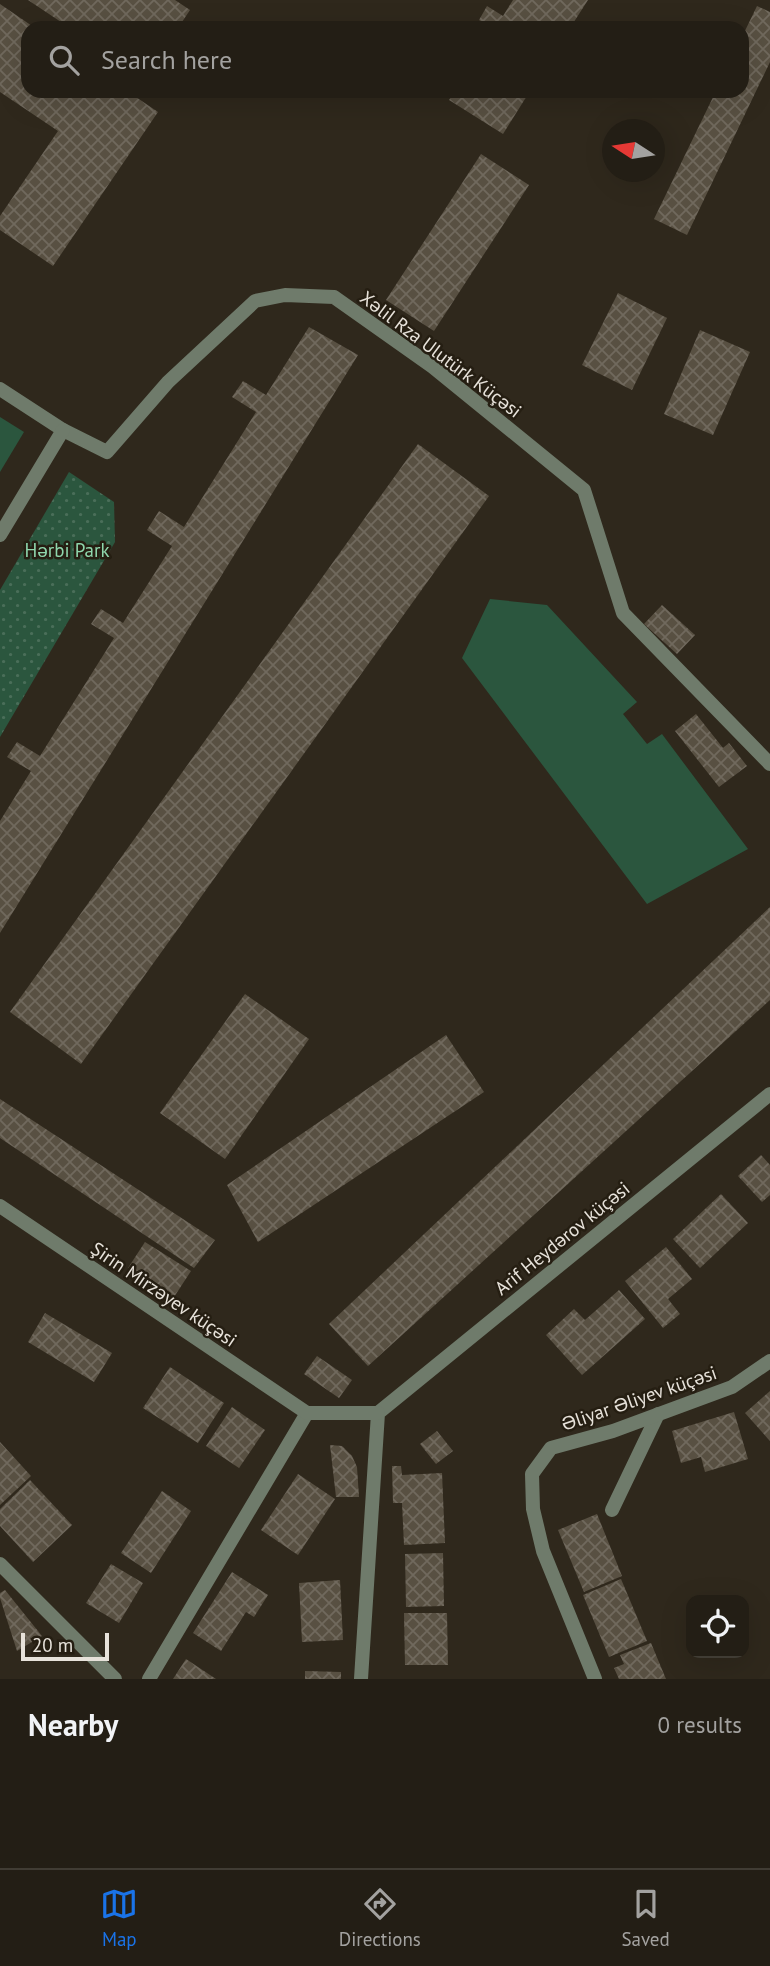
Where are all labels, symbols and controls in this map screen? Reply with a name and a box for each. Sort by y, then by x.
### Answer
search box [21,21,749,98]
icon: search [45,41,83,79]
text: Search here [101,43,232,76]
north arrow [602,119,665,182]
street label: Xəlil Rza Ulutürk Küçəsi [355,285,527,423]
park label: Hərbi Park [24,538,110,562]
street label: Arif Heydərov küçəsi [490,1176,634,1300]
street label: Şirin Mirzəyev küçəsi [86,1236,242,1352]
street label: Əliyar Əliyev küçəsi [558,1360,720,1436]
map controls [686,1595,749,1658]
button: locate [686,1595,749,1658]
scale bar [21,1630,108,1662]
text: 20 m [32,1633,73,1657]
text: Nearby [28,1705,118,1744]
text: 0 results [658,1710,742,1739]
tab: Map [100,1885,138,1951]
tab: Directions [339,1885,421,1951]
tab: Saved [621,1885,670,1951]

